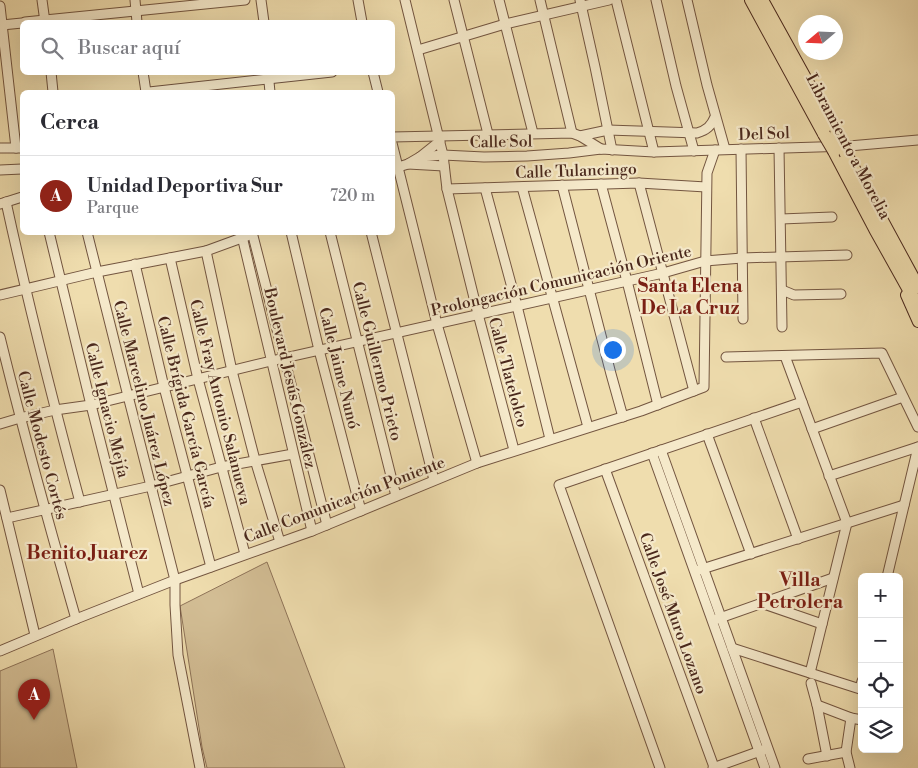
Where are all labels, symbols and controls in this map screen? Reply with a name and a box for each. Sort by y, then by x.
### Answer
north arrow [798,15,843,60]
search box [20,20,395,75]
icon: search [38,34,66,62]
text: Buscar aquí [78,36,180,60]
street label: Libramiento a Morelia [801,70,895,224]
text: Cerca [40,110,99,136]
street label: Del Sol [738,123,790,145]
street label: Calle Sol [469,131,533,153]
street label: Calle Tulancingo [515,159,637,183]
text: Unidad Deportiva Sur [87,174,283,198]
text: A [50,186,62,206]
text: 720 m [330,186,375,206]
text: Parque [87,198,139,218]
street label: Prolongación Comunicación Oriente [429,241,694,321]
district label: Santa Elena De La Cruz [638,274,743,320]
street label: Calle Guillermo Prieto [348,280,406,443]
street label: Boulevard Jesús González [259,285,321,471]
street label: Calle Fray Antonio Salanueva [185,297,255,508]
street label: Calle Marcelino Juárez López [109,298,179,508]
street label: Calle Jaime Nunó [314,305,364,431]
street label: Calle Brígida García García [152,314,220,511]
street label: Calle Tlatelolco [484,315,532,429]
your location [600,337,626,363]
street label: Calle Ignacio Mejía [81,341,134,481]
street label: Calle Modesto Cortés [13,369,72,522]
street label: Calle Comunicación Poniente [241,452,448,548]
street label: Calle José Muro Lozano [635,530,712,697]
district label: Benito Juarez [26,541,148,565]
district label: Villa Petrolera [757,568,844,614]
map controls [858,573,903,753]
button: + [858,573,903,618]
button: − [858,618,903,663]
button: locate [858,663,903,708]
pin: A [18,679,50,720]
button: layers [858,708,903,753]

